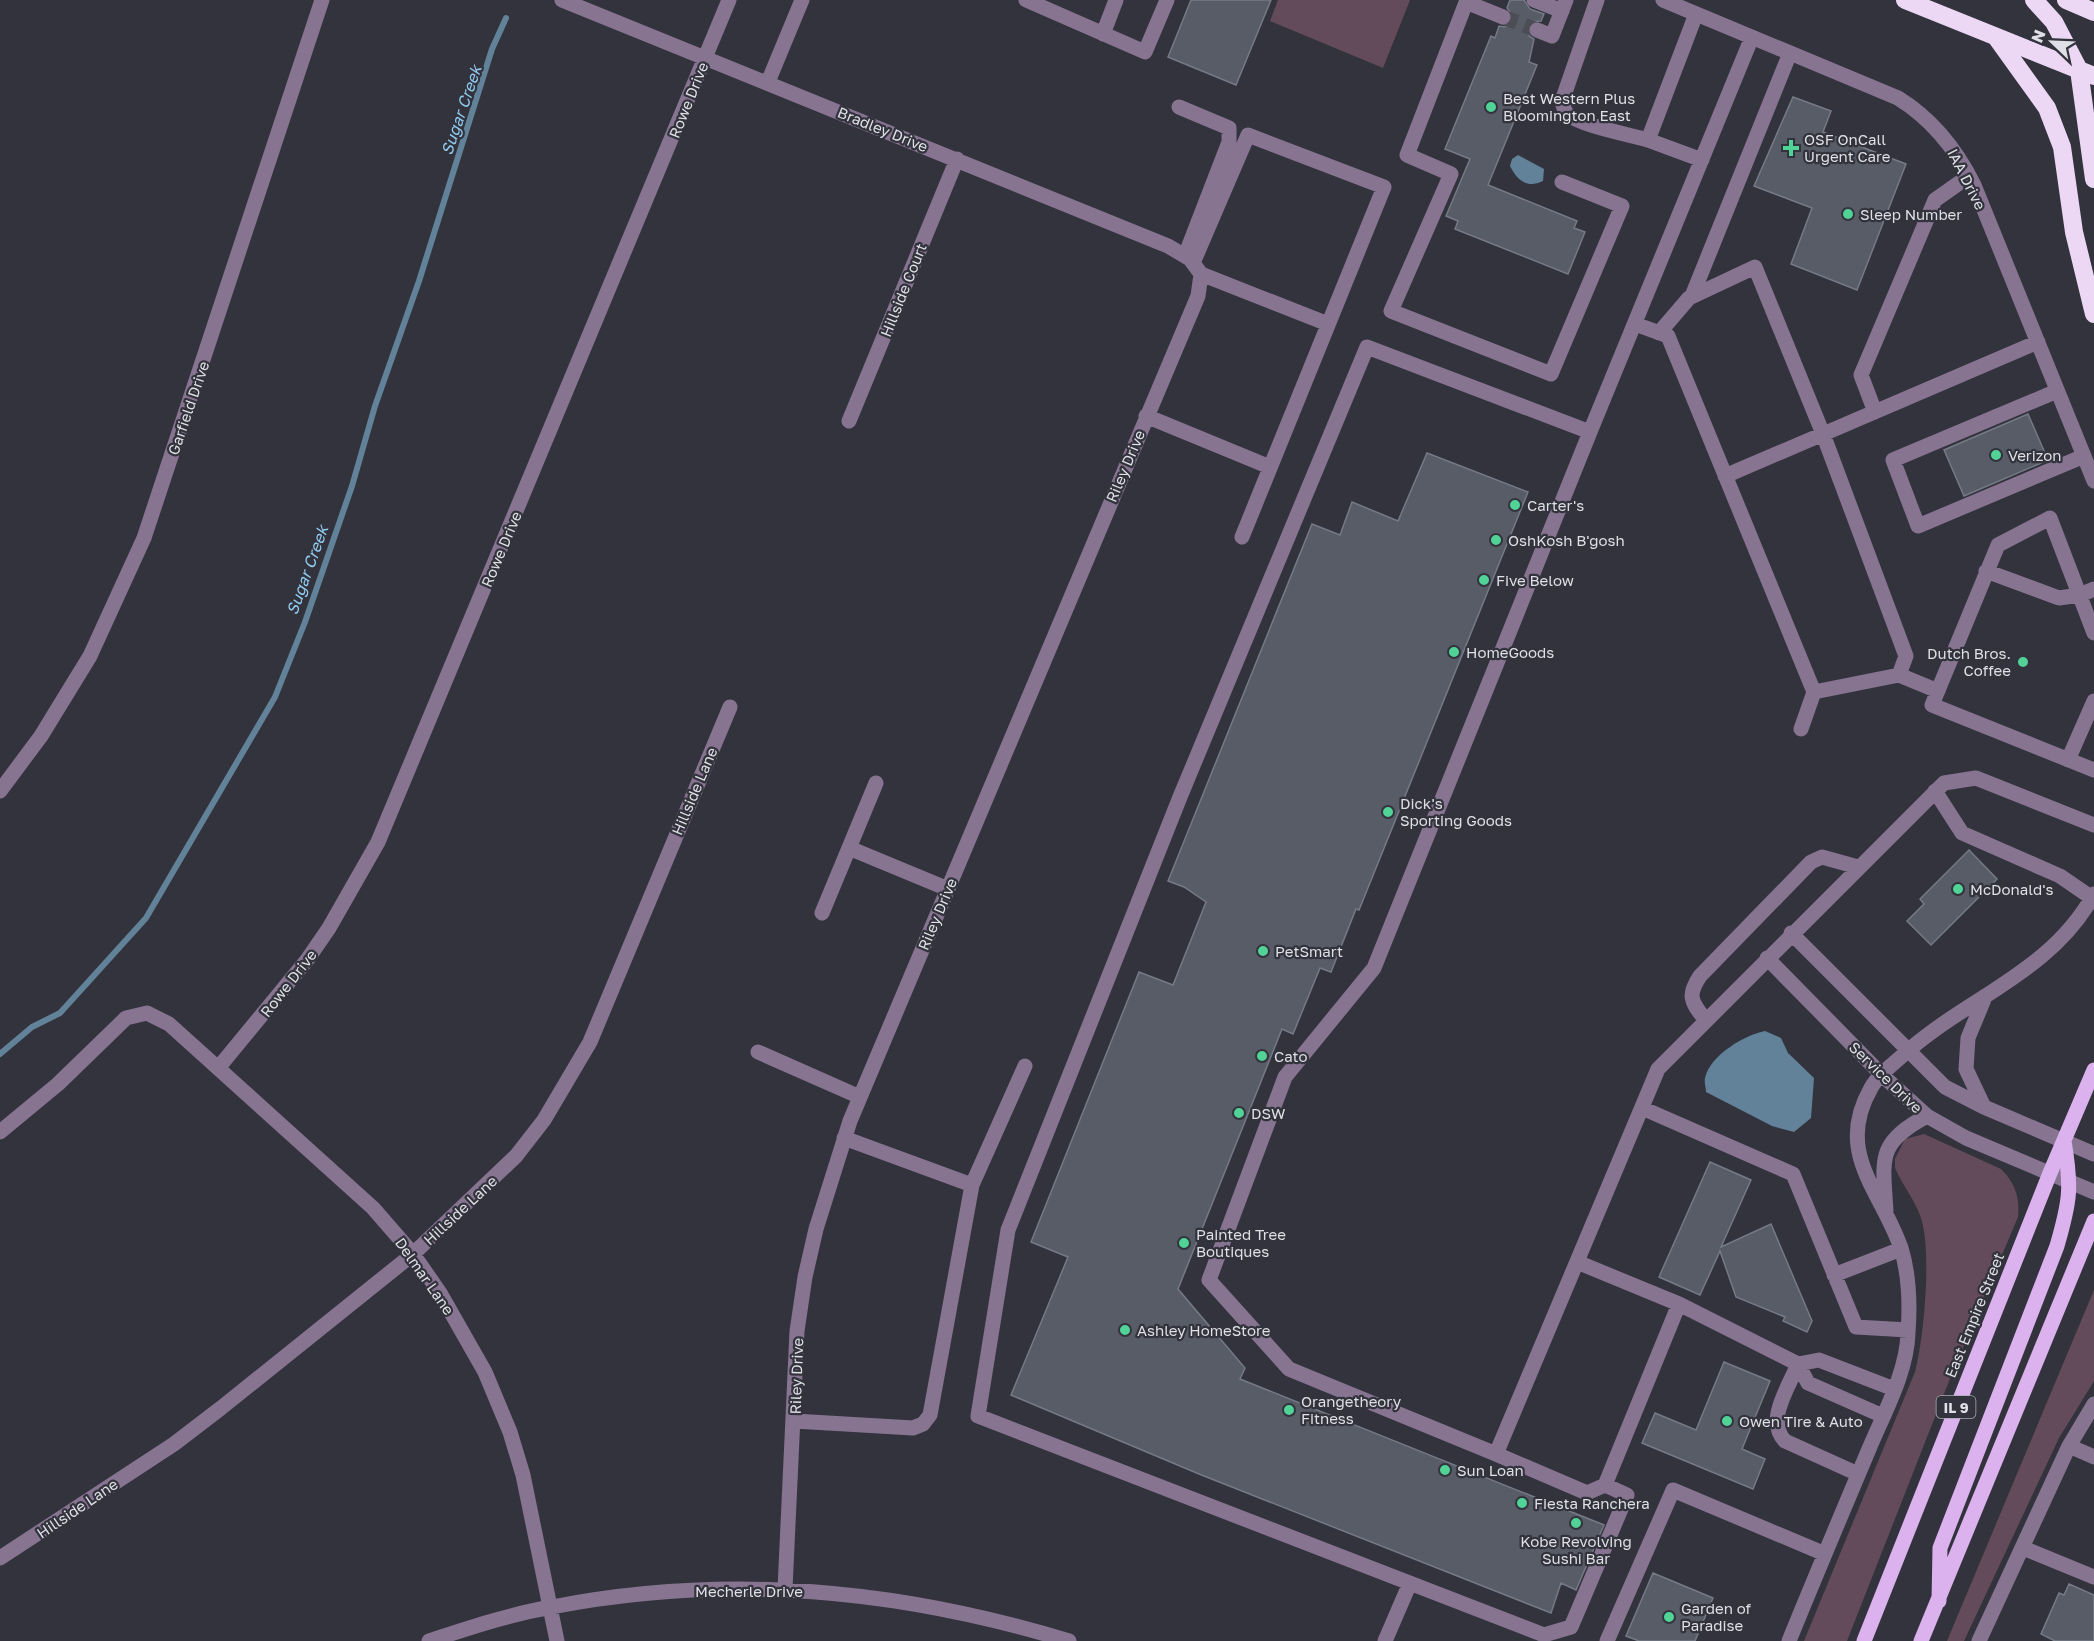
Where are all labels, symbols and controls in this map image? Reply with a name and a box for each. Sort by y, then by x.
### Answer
north arrow [2022,12,2082,72]
text: N [2027,27,2050,46]
street label: Rowe Drive [665,59,712,141]
water label: Sugar Creek [436,61,486,158]
place label: Best Western Plus Bloomington East [1503,89,1635,124]
marker: Best Western Plus Bloomington East [1484,100,1498,114]
street label: Bradley Drive [835,103,931,155]
place label: OSF OnCall Urgent Care [1804,130,1891,165]
marker: OSF OnCall Urgent Care [1782,139,1800,157]
street label: IAA Drive [1944,145,1990,213]
place label: Sleep Number [1860,205,1962,223]
marker: Sleep Number [1841,207,1855,221]
street label: Hillside Court [876,241,930,339]
street label: Garfield Drive [164,358,213,457]
street label: Riley Drive [1102,427,1148,505]
place label: Verizon [2008,446,2062,464]
marker: Verizon [1989,448,2003,462]
place label: Carter's [1527,496,1584,514]
marker: Carter's [1508,498,1522,512]
street label: Rowe Drive [477,508,525,590]
water label: Sugar Creek [282,521,333,617]
place label: OshKosh B'gosh [1508,531,1625,549]
marker: OshKosh B'gosh [1489,533,1503,547]
place label: Five Below [1496,571,1574,589]
marker: Five Below [1477,573,1491,587]
place label: HomeGoods [1466,643,1554,661]
place label: Dutch Bros. Coffee [1927,644,2011,679]
marker: HomeGoods [1447,645,1461,659]
marker: Dutch Bros. Coffee [2016,655,2030,669]
street label: Hillside Lane [667,744,721,838]
place label: Dick's Sporting Goods [1400,794,1512,829]
marker: Dick's Sporting Goods [1381,805,1395,819]
street label: Riley Drive [914,875,960,953]
place label: McDonald's [1970,880,2053,898]
marker: McDonald's [1951,882,1965,896]
place label: PetSmart [1275,942,1343,960]
marker: PetSmart [1256,944,1270,958]
street label: Rowe Drive [256,946,320,1020]
street label: Service Drive [1846,1038,1927,1117]
place label: Cato [1274,1047,1308,1065]
marker: Cato [1255,1049,1269,1063]
place label: DSW [1251,1104,1285,1122]
marker: DSW [1232,1106,1246,1120]
street label: Hillside Lane [420,1171,501,1249]
place label: Painted Tree Boutiques [1196,1225,1286,1260]
street label: Delmar Lane [392,1234,458,1318]
marker: Painted Tree Boutiques [1177,1236,1191,1250]
street label: East Empire Street [1941,1250,2007,1380]
place label: Ashley HomeStore [1137,1321,1271,1339]
marker: Ashley HomeStore [1118,1323,1132,1337]
street label: Riley Drive [786,1337,806,1415]
place label: Orangetheory Fitness [1301,1392,1402,1427]
road number: IL 9 [1936,1396,1976,1418]
marker: Orangetheory Fitness [1282,1403,1296,1417]
place label: Owen Tire & Auto [1739,1412,1863,1430]
marker: Owen Tire & Auto [1720,1414,1734,1428]
place label: Sun Loan [1457,1461,1524,1479]
marker: Sun Loan [1438,1463,1452,1477]
street label: Hillside Lane [33,1474,121,1542]
place label: Fiesta Ranchera [1534,1494,1650,1512]
marker: Fiesta Ranchera [1515,1496,1529,1510]
marker: Kobe Revolving Sushi Bar [1569,1516,1583,1530]
place label: Kobe Revolving Sushi Bar [1520,1532,1632,1567]
street label: Mecherle Drive [695,1582,803,1600]
place label: Garden of Paradise [1681,1599,1752,1634]
marker: Garden of Paradise [1662,1610,1676,1624]

